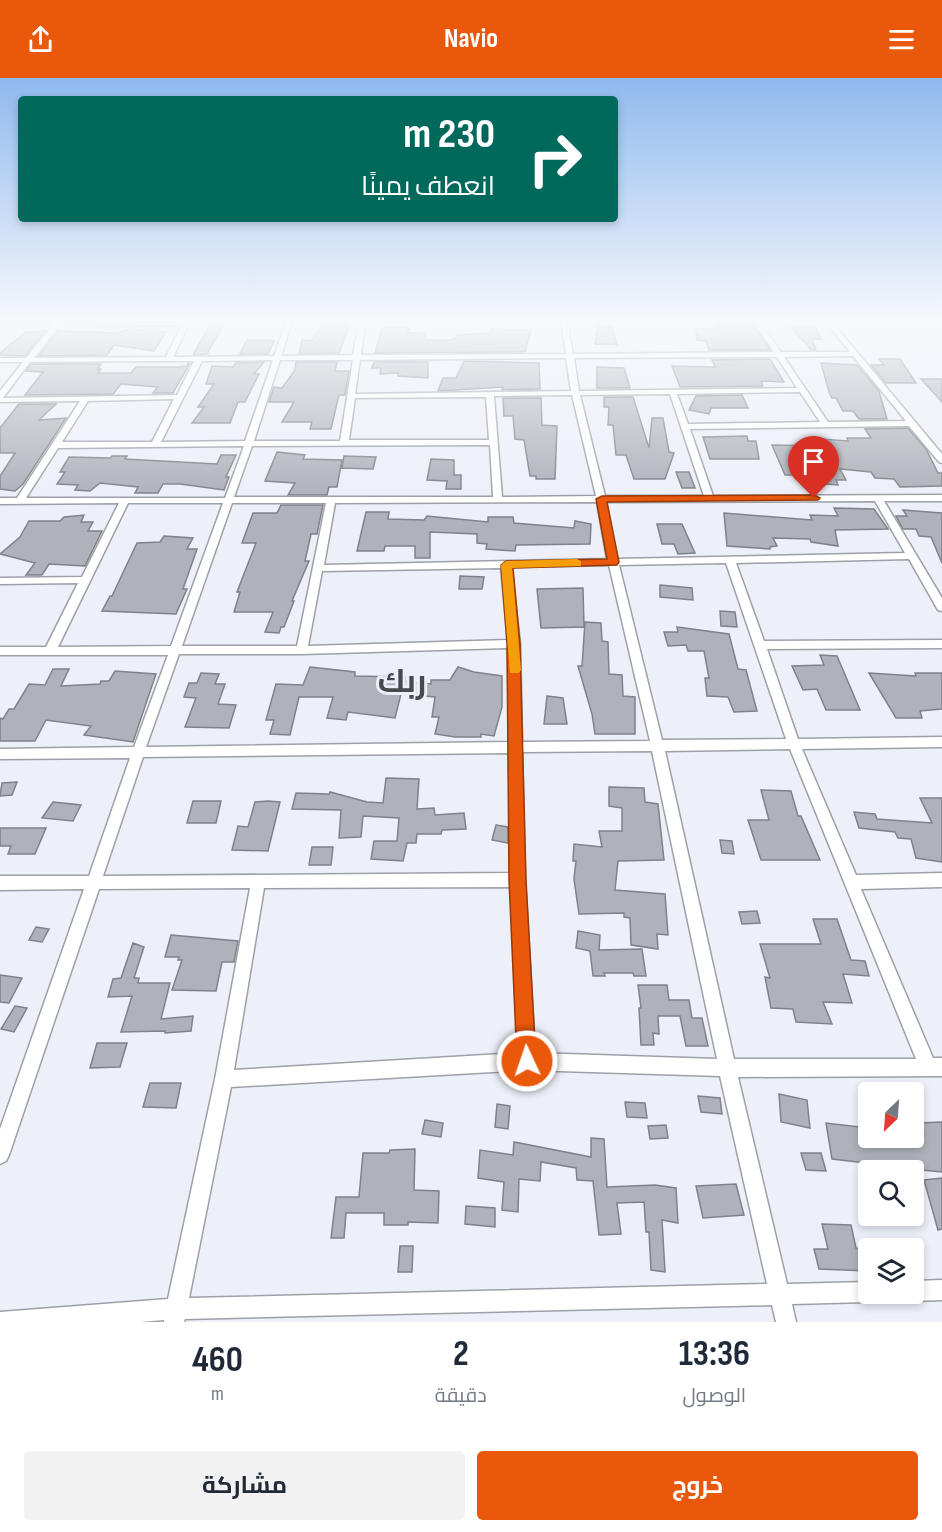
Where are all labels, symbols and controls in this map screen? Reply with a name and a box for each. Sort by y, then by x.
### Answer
icon: share [24,23,57,56]
text: Navio [444,23,498,55]
icon: menu [885,23,918,56]
text: 230 m [403,109,495,160]
icon: right [516,120,594,198]
text: انعطف يمينًا [361,171,495,203]
pin [788,436,839,498]
icon: arrive [797,445,830,478]
district label: ربك [378,663,426,702]
position arrow [495,1029,559,1093]
north arrow [858,1082,924,1148]
map controls [858,1082,924,1304]
button: search [858,1160,924,1226]
button: layers [858,1238,924,1304]
text: 2 [453,1333,469,1376]
text: 13:36 [679,1333,750,1376]
text: 460 [192,1339,243,1382]
text: m [211,1382,224,1406]
text: دقيقة [435,1384,487,1408]
text: الوصول [683,1384,746,1408]
button: مشاركة [24,1451,465,1520]
button: خروج [477,1451,918,1520]

